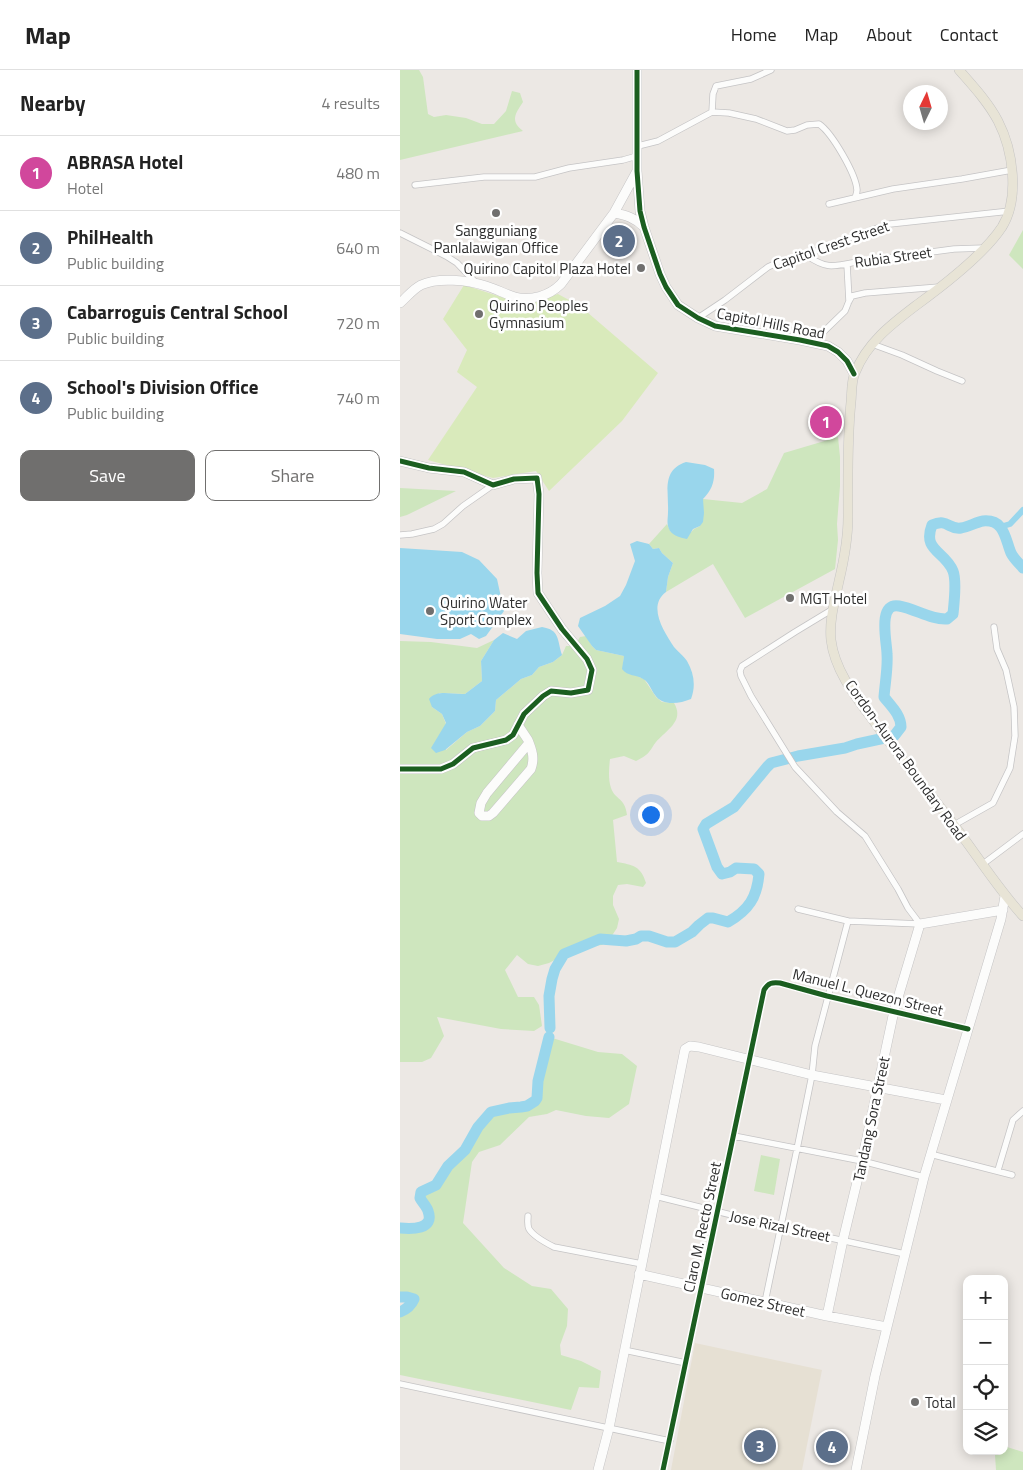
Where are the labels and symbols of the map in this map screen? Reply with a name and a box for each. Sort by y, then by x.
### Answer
north arrow [903,85,948,130]
marker: Sangguniang Panlalawigan Office [490,207,502,219]
street label: Capitol Crest Street [770,214,893,276]
place label: Sangguniang Panlalawigan Office [434,219,558,259]
pin: 2 [603,222,635,260]
street label: Rubia Street [853,240,934,274]
place label: Quirino Capitol Plaza Hotel [464,257,631,280]
marker: Quirino Capitol Plaza Hotel [635,262,647,274]
place label: Quirino Peoples Gymnasium [489,294,588,334]
street label: Capitol Hills Road [715,301,827,345]
marker: Quirino Peoples Gymnasium [473,308,485,320]
pin: 1 [810,403,842,441]
place label: MGT Hotel [800,587,867,610]
place label: Quirino Water Sport Complex [440,591,532,631]
marker: MGT Hotel [784,592,796,604]
marker: Quirino Water Sport Complex [424,605,436,617]
street label: Cordon-Aurora Boundary Road [840,675,972,845]
your location [638,802,664,828]
street label: Manuel L. Quezon Street [790,962,946,1022]
street label: Tandang Sora Street [847,1054,896,1184]
street label: Claro M. Recto Street [677,1159,727,1294]
street label: Jose Rizal Street [728,1204,833,1248]
street label: Gomez Street [718,1281,808,1323]
place label: Total [925,1391,956,1414]
marker: Total [909,1396,921,1408]
pin: 3 [744,1427,776,1465]
pin: 4 [816,1428,848,1466]

